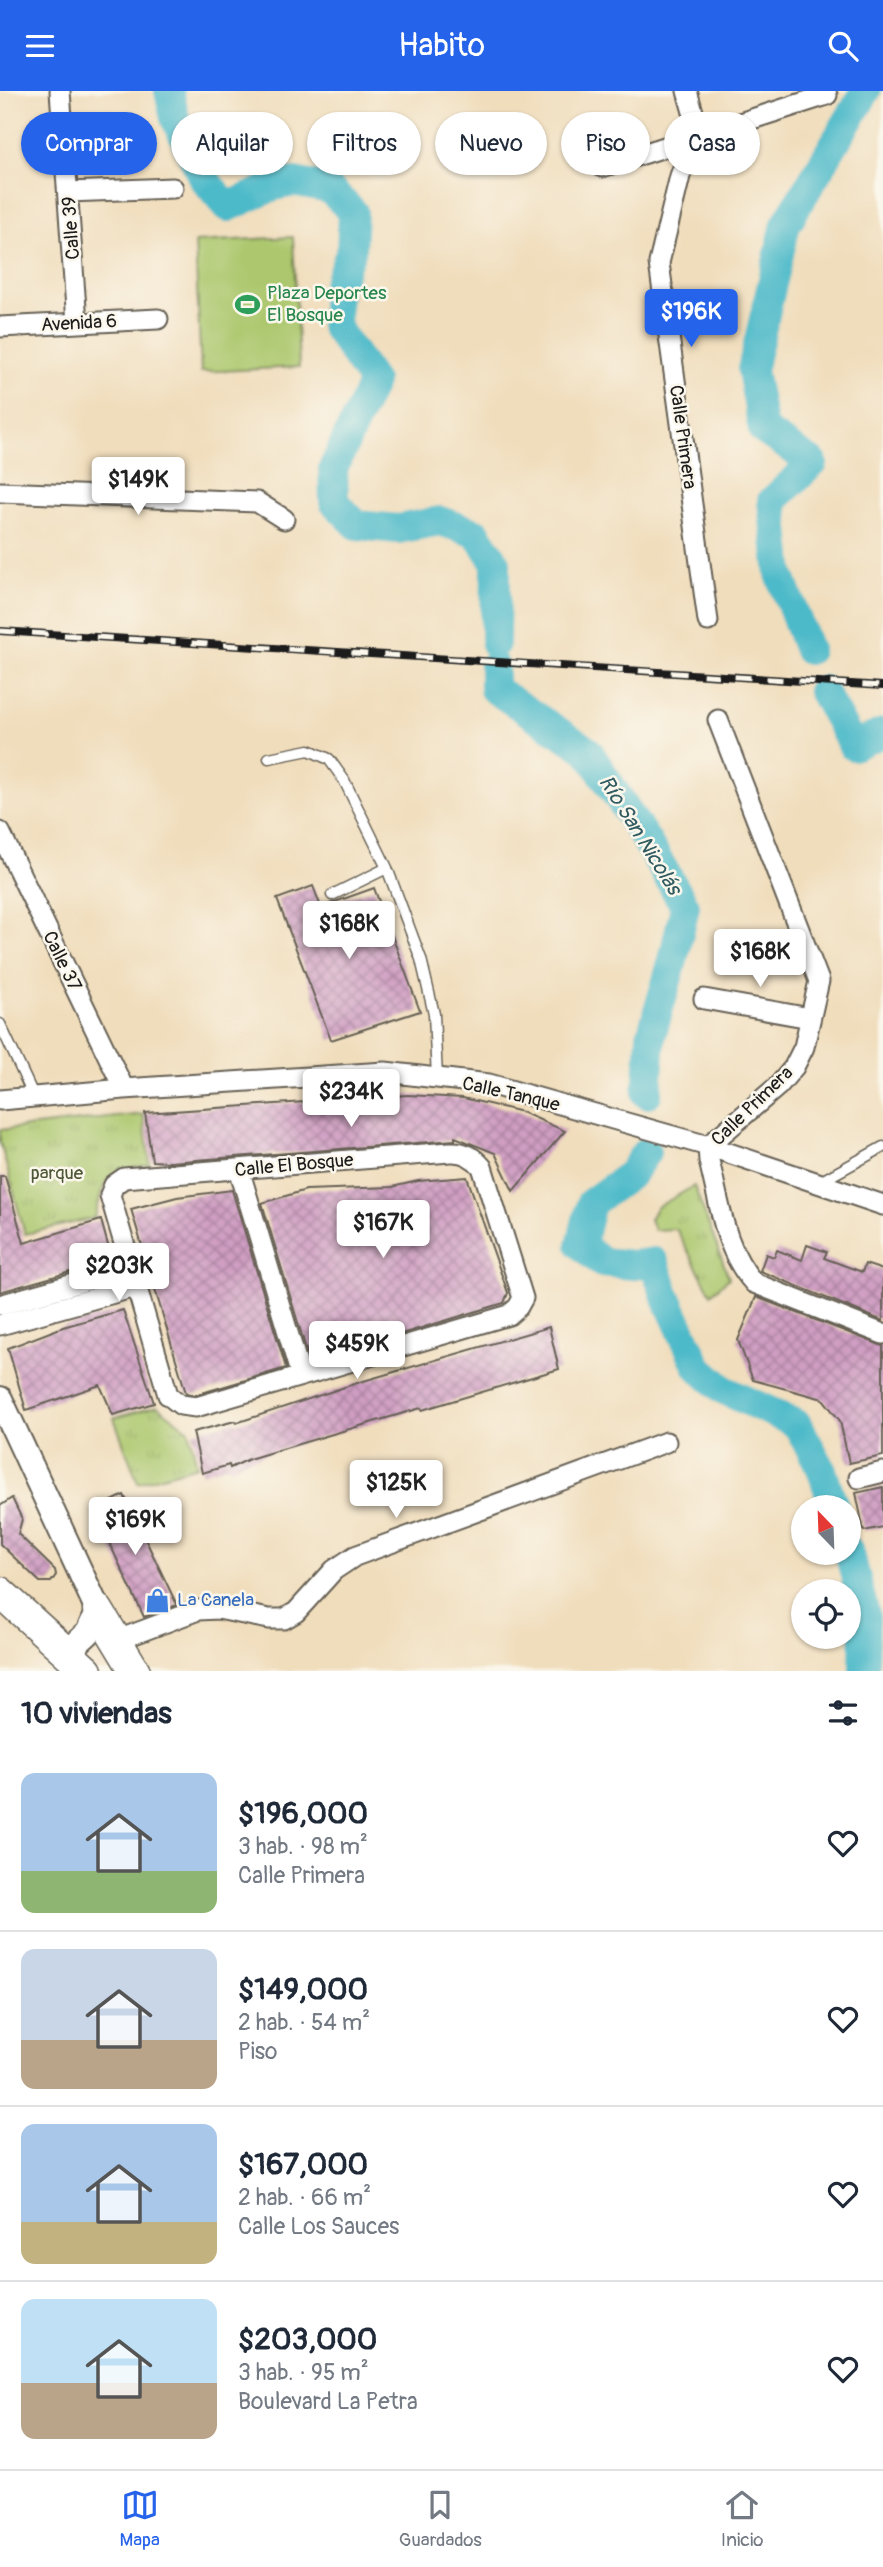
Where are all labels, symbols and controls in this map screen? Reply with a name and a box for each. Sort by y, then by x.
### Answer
text: Habito [398,26,485,66]
icon: menu [21,27,59,65]
icon: search [824,27,862,65]
chip: Comprar [21,112,157,175]
chip: Alquilar [171,112,293,175]
chip: Filtros [307,112,421,175]
chip: Nuevo [435,112,547,175]
chip: Piso [561,112,650,175]
chip: Casa [664,112,760,175]
street label: Calle 39 [57,195,85,261]
place label: Plaza Deportes El Bosque [267,281,387,327]
pin: $196K [642,289,740,349]
sports icon: Plaza Deportes El Bosque [233,290,261,318]
text: $196K [661,297,721,326]
street label: Avenida 6 [40,309,118,337]
street label: Calle Primera [664,383,702,491]
pin: $149K [89,457,187,517]
text: $149K [108,465,168,494]
water label: Río San Nicolás [593,770,689,902]
pin: $168K [300,901,398,961]
text: $168K [319,909,379,938]
street label: Calle 37 [37,927,87,995]
pin: $168K [711,929,809,989]
text: $168K [730,937,790,966]
street label: Calle Primera [706,1061,798,1151]
pin: $234K [302,1069,400,1129]
street label: Calle Tanque [460,1071,563,1117]
text: $234K [319,1077,383,1106]
street label: Calle El Bosque [234,1148,355,1182]
park label: parque [31,1161,84,1185]
pin: $167K [334,1201,432,1260]
text: $167K [353,1208,413,1237]
pin: $203K [70,1243,168,1303]
text: $203K [85,1251,153,1280]
pin: $459K [308,1321,406,1381]
text: $459K [325,1329,389,1358]
pin: $125K [347,1461,445,1520]
text: $125K [366,1468,426,1497]
north arrow [791,1495,861,1565]
map controls [791,1495,861,1649]
pin: $169K [86,1497,184,1557]
text: $169K [105,1505,165,1534]
button: locate [791,1579,861,1649]
shop icon: La Canela [143,1586,171,1614]
place label: La Canela [177,1588,254,1612]
icon: filters [824,1694,862,1732]
text: 10 viviendas [21,1695,172,1732]
text: $196,000 [238,1795,368,1832]
icon: home [77,1801,161,1885]
icon: heart [824,1824,862,1862]
text: 3 hab. · 98 m² [238,1832,368,1861]
text: Calle Primera [238,1861,365,1890]
text: $149,000 [238,1971,368,2008]
icon: home [77,1977,161,2061]
icon: heart [824,2000,862,2038]
text: 2 hab. · 54 m² [238,2008,370,2037]
text: Piso [238,2037,277,2066]
text: $167,000 [238,2146,368,2183]
icon: home [77,2152,161,2236]
icon: heart [824,2175,862,2213]
text: 2 hab. · 66 m² [238,2183,371,2212]
text: Calle Los Sauces [238,2212,399,2241]
text: $203,000 [238,2321,377,2358]
icon: home [77,2327,161,2411]
icon: heart [824,2350,862,2388]
text: 3 hab. · 95 m² [238,2358,369,2387]
text: Boulevard La Petra [238,2387,418,2416]
tab: Mapa [119,2486,160,2552]
tab: Guardados [399,2486,482,2552]
tab: Inicio [721,2486,764,2552]

